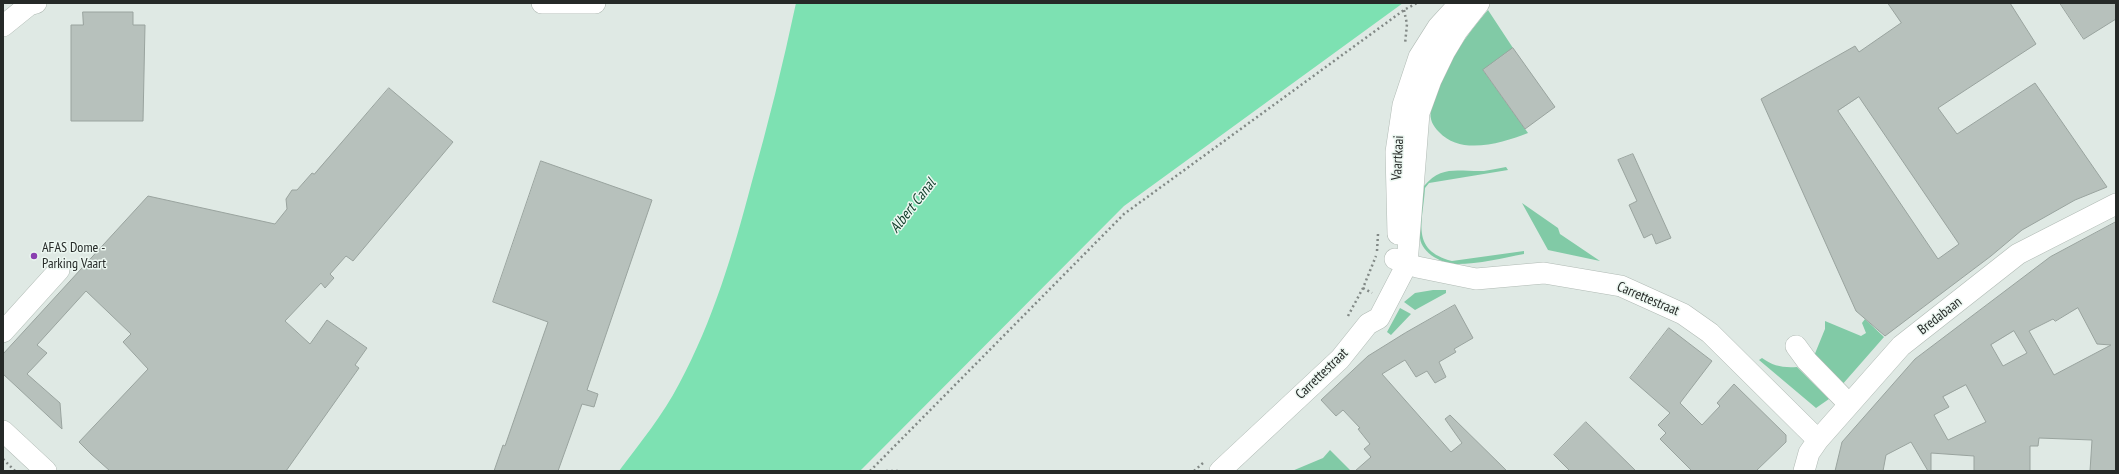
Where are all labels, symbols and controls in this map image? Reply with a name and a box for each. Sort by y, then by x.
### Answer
street label: Vaartkaai [1388,135,1408,181]
water label: Albert Canal [886,175,940,237]
place label: AFAS Dome - Parking Vaart [42,240,106,272]
marker: AFAS Dome - Parking Vaart [29,251,39,261]
street label: Carrettestraat [1614,278,1682,320]
street label: Bredabaan [1915,294,1965,338]
street label: Carrettestraat [1292,345,1352,403]

